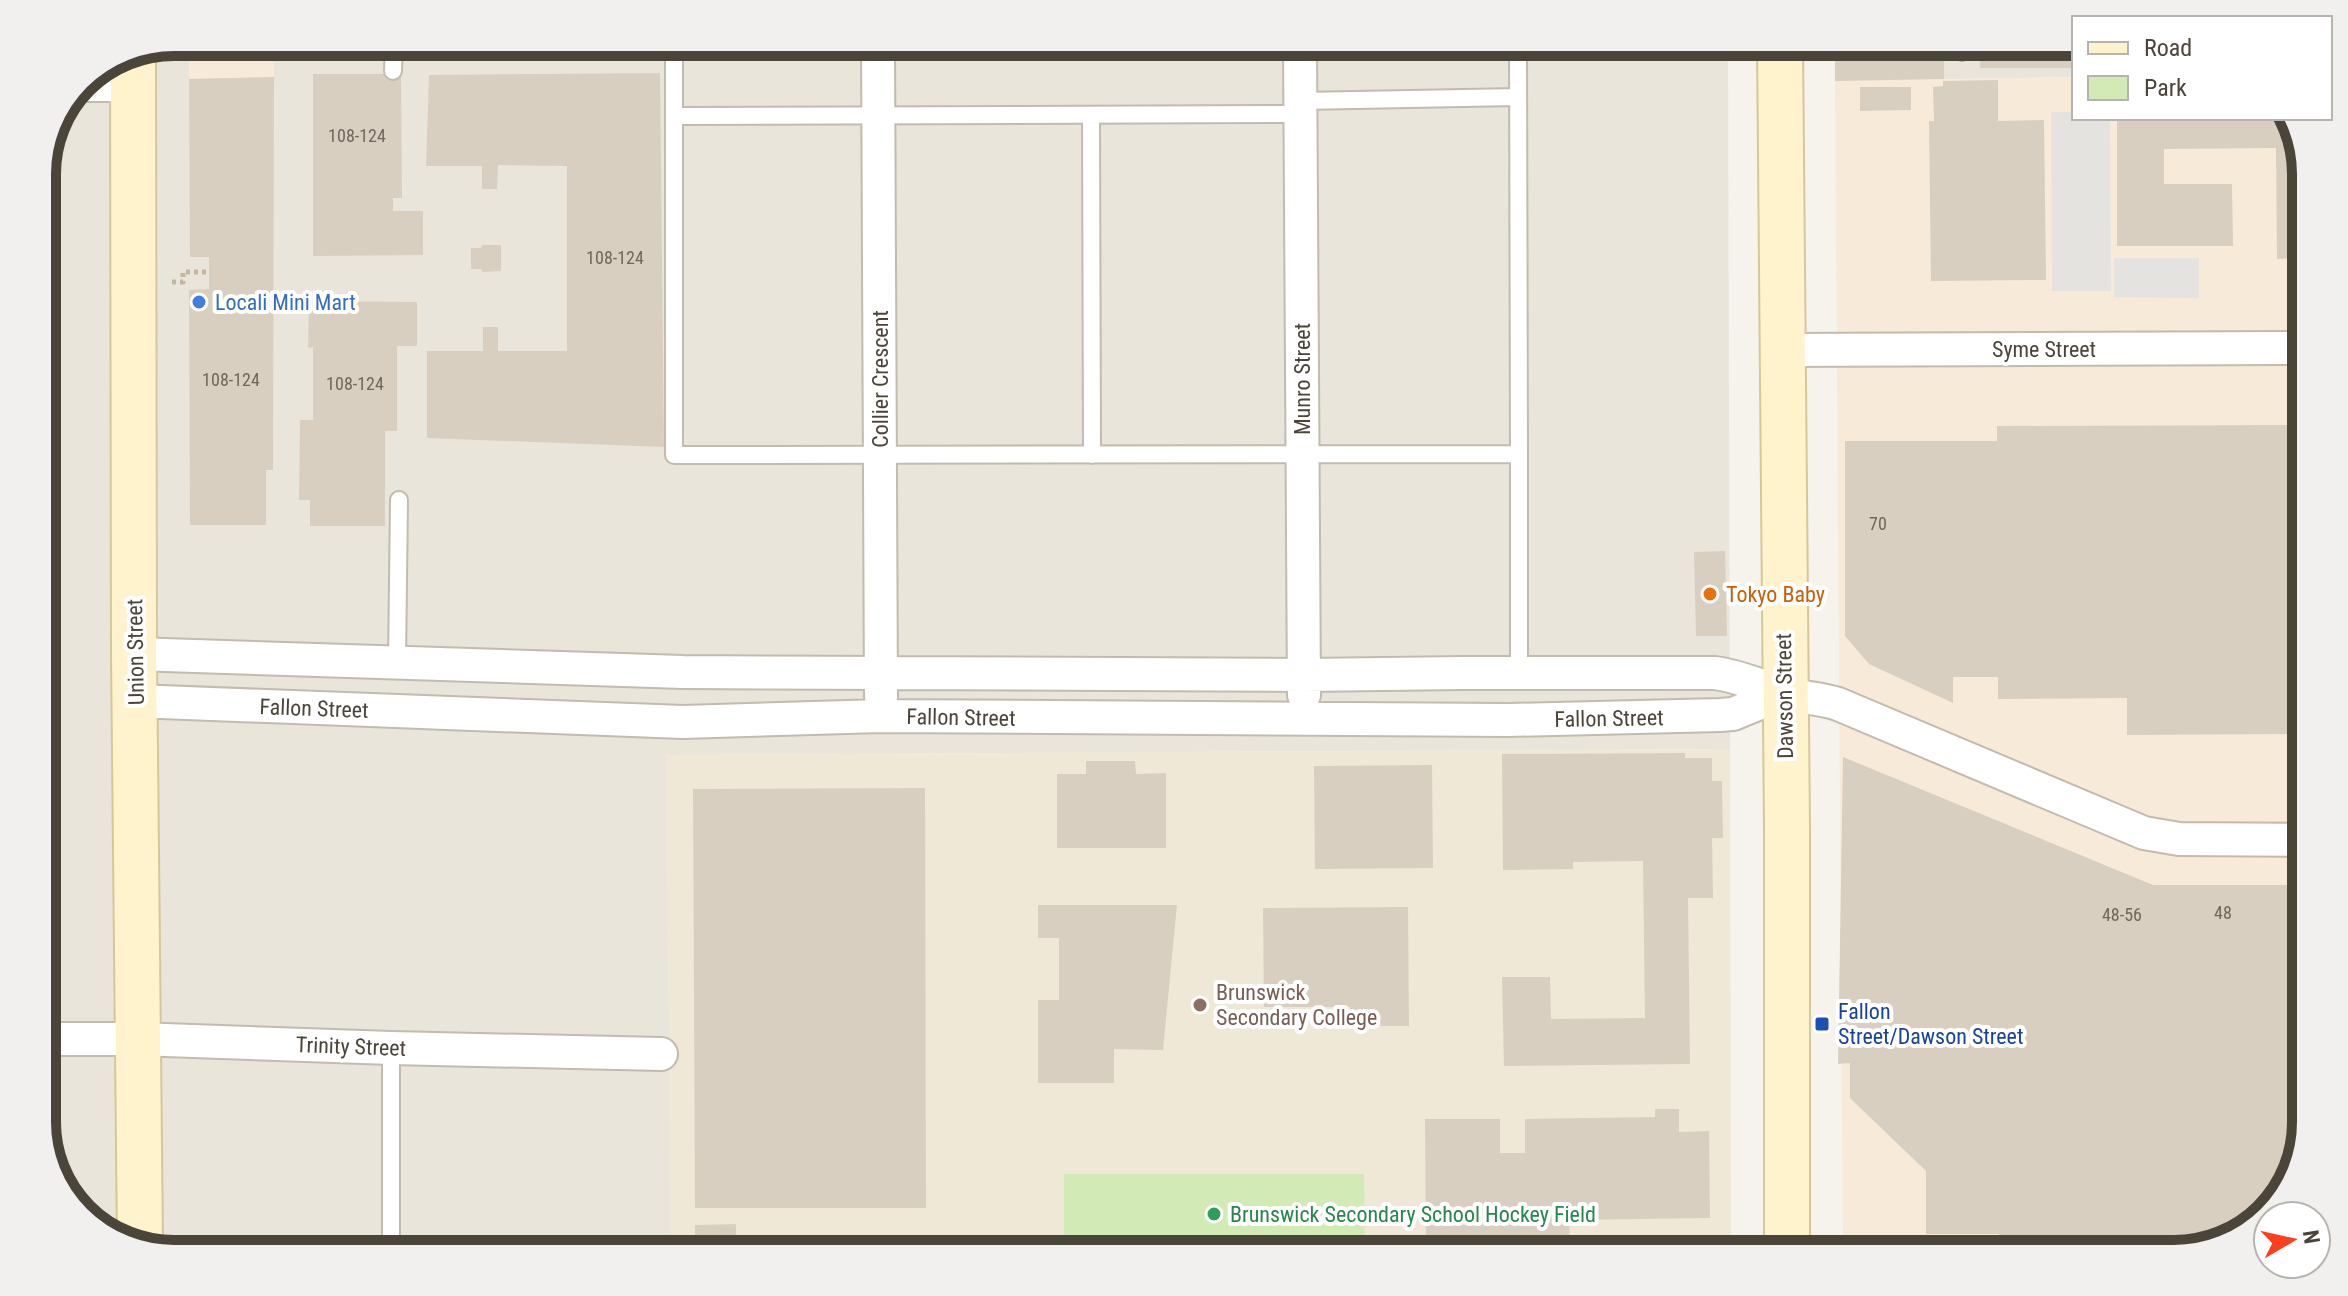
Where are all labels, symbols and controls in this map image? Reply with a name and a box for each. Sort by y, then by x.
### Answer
legend [2072,16,2332,120]
text: Road [2144,34,2192,62]
text: Park [2144,74,2187,102]
house number: 108-124 [328,125,386,146]
house number: 108-124 [586,247,644,268]
place label: Locali Mini Mart [215,290,356,315]
marker: Locali Mini Mart [190,293,208,311]
street label: Collier Crescent [868,310,893,448]
street label: Munro Street [1290,323,1315,435]
street label: Syme Street [1992,337,2096,362]
house number: 108-124 [202,369,260,390]
house number: 108-124 [326,373,384,394]
house number: 70 [1869,513,1887,534]
place label: Tokyo Baby [1726,582,1825,607]
marker: Tokyo Baby [1701,585,1719,603]
street label: Union Street [122,599,149,705]
street label: Dawson Street [1771,633,1798,759]
street label: Fallon Street [259,694,369,723]
street label: Fallon Street [906,704,1016,731]
street label: Fallon Street [1554,705,1664,732]
house number: 48 [2214,902,2232,923]
house number: 48-56 [2102,904,2142,925]
place label: Brunswick Secondary College [1216,980,1377,1030]
marker: Brunswick Secondary College [1191,996,1209,1014]
place label: Fallon Street/Dawson Street [1838,999,2023,1049]
marker: Fallon Street/Dawson Street [1813,1015,1831,1033]
street label: Trinity Street [295,1032,407,1061]
north arrow [2252,1200,2332,1280]
place label: Brunswick Secondary School Hockey Field [1230,1202,1596,1227]
marker: Brunswick Secondary School Hockey Field [1205,1205,1223,1223]
text: N [2298,1228,2325,1246]

